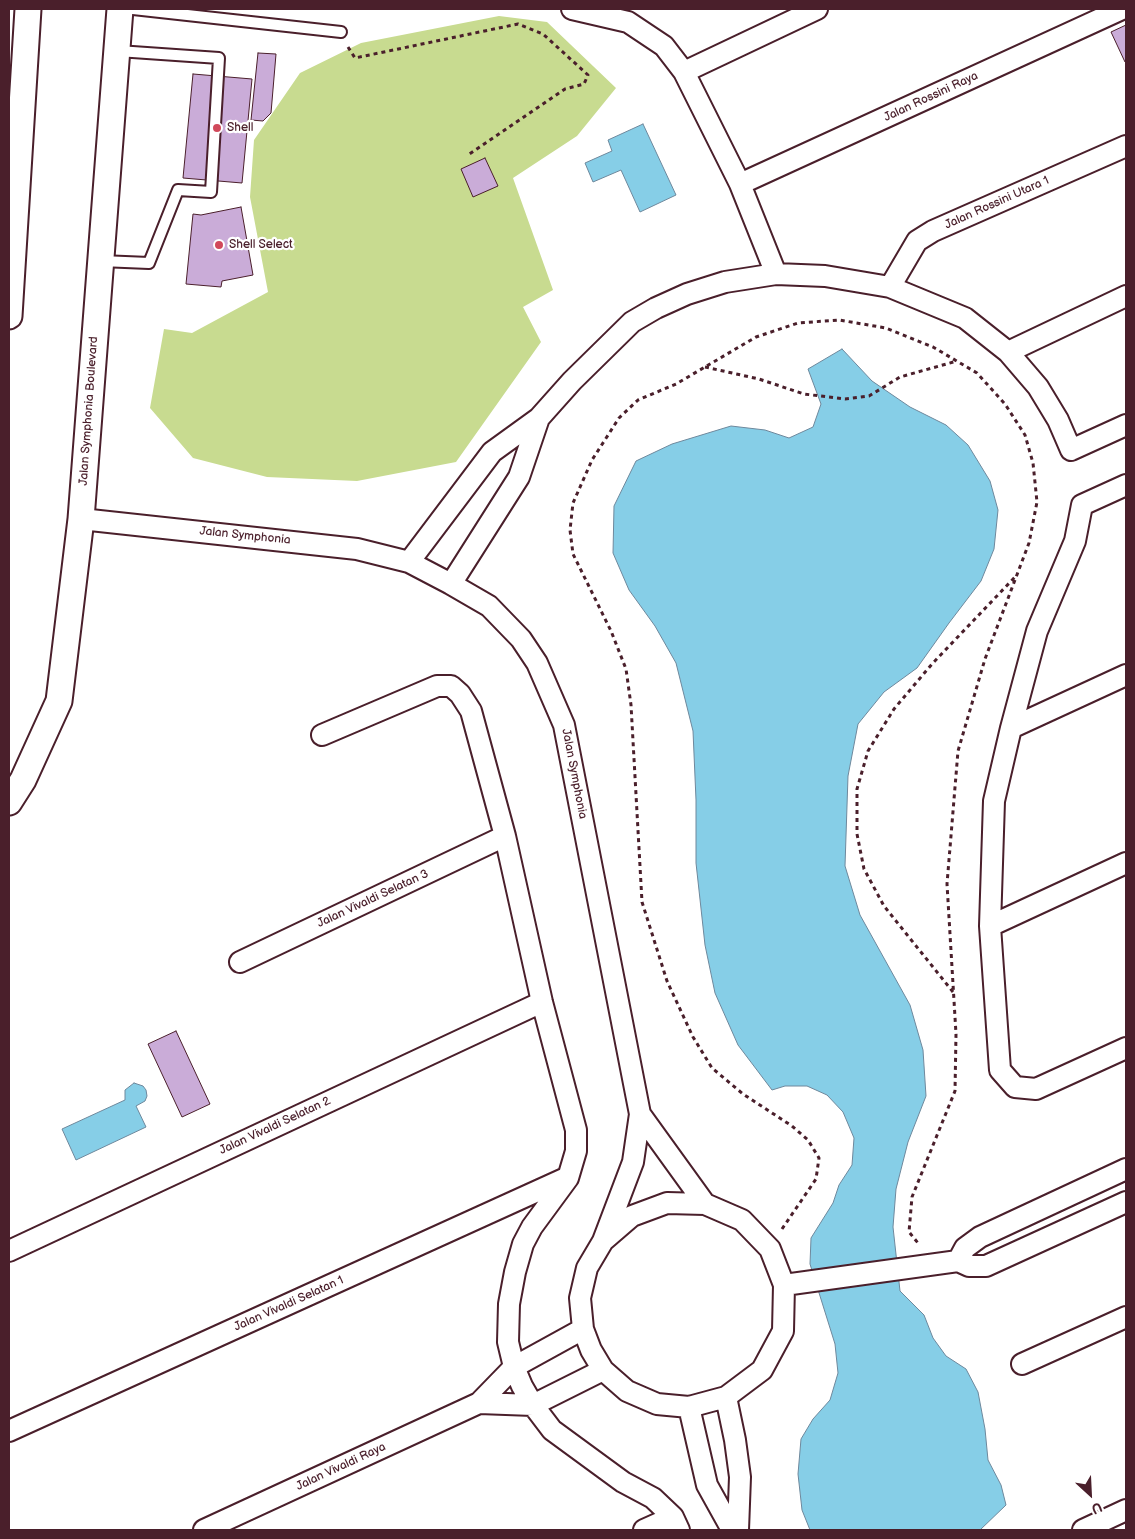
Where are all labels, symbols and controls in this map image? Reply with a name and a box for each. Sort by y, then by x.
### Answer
street label: Jalan Rossini Raya [882,69,980,125]
place label: Shell [227,121,253,135]
marker: Shell [211,122,223,134]
street label: Jalan Rossini Utara 1 [943,173,1051,233]
place label: Shell Select [229,238,293,252]
marker: Shell Select [213,239,225,251]
street label: Jalan Symphonia Boulevard [77,336,101,486]
street label: Jalan Symphonia [199,524,291,548]
street label: Jalan Symphonia [558,728,590,820]
street label: Jalan Vivaldi Selatan 3 [315,867,431,931]
street label: Jalan Vivaldi Selatan 2 [217,1094,333,1158]
street label: Jalan Vivaldi Selatan 1 [232,1273,346,1335]
street label: Jalan Vivaldi Raya [294,1440,388,1494]
north arrow [1065,1469,1115,1519]
text: U [1088,1498,1105,1518]

